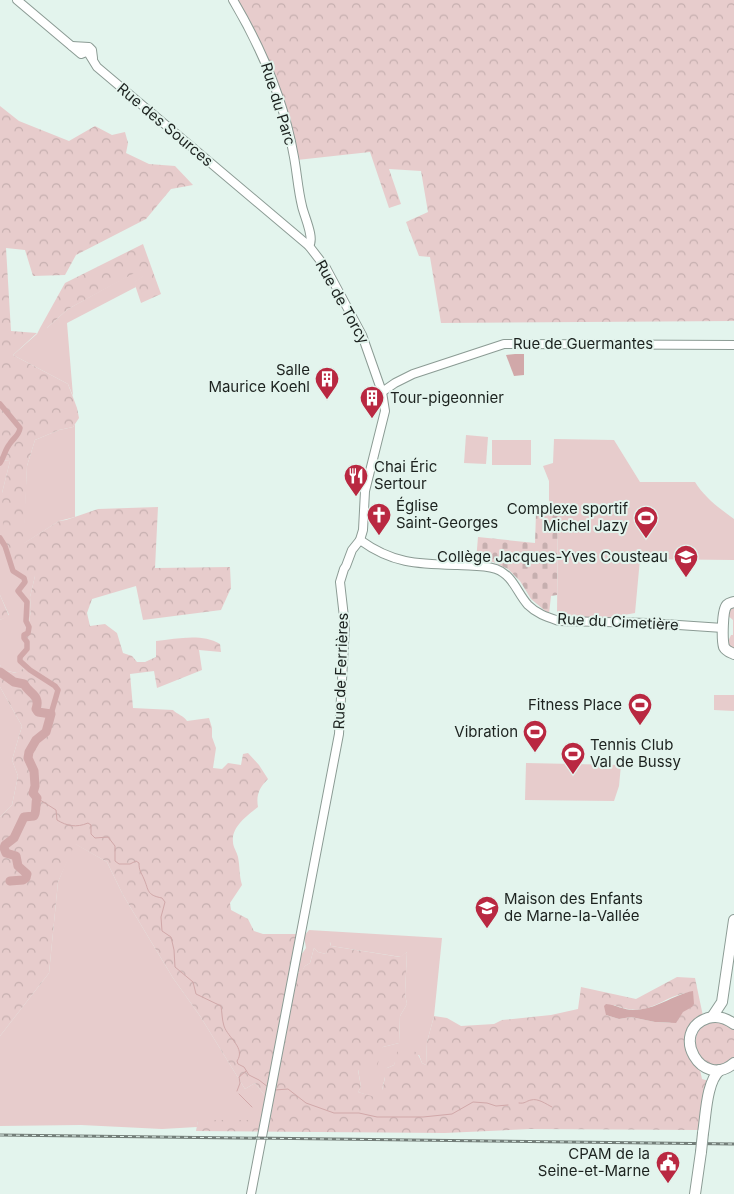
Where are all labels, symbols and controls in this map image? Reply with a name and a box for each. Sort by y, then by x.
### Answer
street label: Rue du Parc [257,60,300,148]
street label: Rue des Sources [113,79,217,170]
street label: Rue de Torcy [312,256,374,348]
street label: Rue de Guermantes [513,334,653,353]
place label: Salle Maurice Koehl [208,360,310,396]
building icon: Salle Maurice Koehl [314,366,340,400]
building icon: Tour-pigeonnier [359,385,385,419]
place label: Tour-pigeonnier [390,388,504,407]
place label: Chai Éric Sertour [374,457,437,493]
restaurant icon: Chai Éric Sertour [343,463,369,497]
place label: Église Saint-Georges [396,496,498,532]
place label: Complexe sportif Michel Jazy [507,499,629,535]
church icon: Église Saint-Georges [366,502,392,536]
sports icon: Complexe sportif Michel Jazy [633,505,659,539]
school or university icon: Collège Jacques-Yves Cousteau [673,544,699,578]
place label: Collège Jacques-Yves Cousteau [437,547,668,566]
street label: Rue du Cimetière [557,609,679,634]
street label: Rue de Ferrières [329,612,352,730]
sports icon: Fitness Place [627,692,653,726]
place label: Fitness Place [528,695,622,714]
sports icon: Vibration [522,719,548,753]
place label: Vibration [454,722,518,741]
place label: Tennis Club Val de Bussy [590,735,682,771]
sports icon: Tennis Club Val de Bussy [560,741,586,775]
place label: Maison des Enfants de Marne-la-Vallée [504,889,643,925]
school or university icon: Maison des Enfants de Marne-la-Vallée [474,895,500,929]
place label: CPAM de la Seine-et-Marne [538,1144,650,1180]
public building icon: CPAM de la Seine-et-Marne [655,1150,681,1184]

